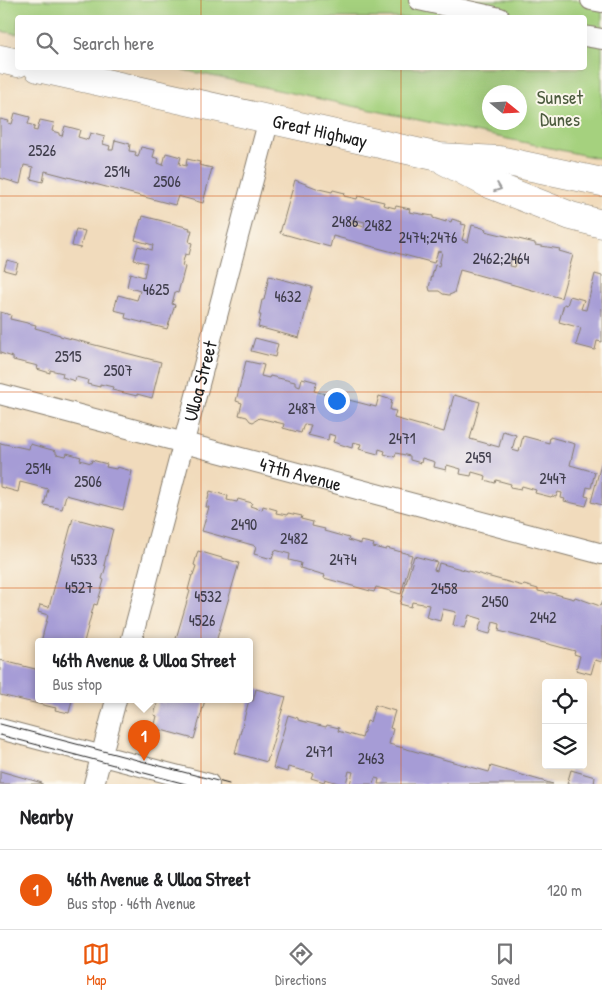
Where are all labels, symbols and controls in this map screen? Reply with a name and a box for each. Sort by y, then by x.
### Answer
search box [15,15,587,70]
icon: search [33,29,61,57]
text: Search here [73,30,154,56]
park label: Sunset Dunes [537,84,584,132]
north arrow [482,85,527,130]
street label: Great Highway [270,107,370,154]
house number: 2526 [28,139,56,161]
house number: 2514 [104,160,130,182]
house number: 2506 [153,170,181,192]
one-way arrow [493,182,502,192]
house number: 2486 [332,210,358,232]
house number: 2482 [364,214,392,236]
house number: 2474;2476 [399,226,457,248]
house number: 2462;2464 [473,247,529,269]
house number: 4625 [143,278,170,300]
house number: 4632 [274,285,302,307]
street label: Ulloa Street [177,337,223,424]
house number: 2515 [55,345,82,367]
house number: 2507 [103,359,133,381]
your location [324,388,350,414]
house number: 2487 [288,397,316,419]
house number: 2471 [388,427,416,449]
house number: 2459 [465,446,491,468]
street label: 47th Avenue [257,451,345,497]
house number: 2514 [25,457,51,479]
house number: 2447 [539,467,567,489]
house number: 2506 [74,470,102,492]
house number: 2490 [231,513,257,535]
house number: 2482 [280,527,308,549]
house number: 4533 [70,548,98,570]
house number: 2474 [329,548,357,570]
house number: 4527 [65,576,93,598]
house number: 2458 [430,577,458,599]
house number: 4532 [194,585,222,607]
house number: 2450 [481,590,509,612]
house number: 2442 [530,606,557,628]
house number: 4526 [189,609,215,631]
popup [35,638,253,703]
text: 46th Avenue & Ulloa Street [53,647,235,673]
text: Bus stop [53,673,102,695]
map controls [542,679,587,769]
button: locate [542,679,587,724]
pin: 1 [128,720,160,761]
button: layers [542,724,587,769]
house number: 2471 [305,740,333,762]
house number: 2463 [357,747,385,769]
text: Nearby [20,802,73,831]
text: 46th Avenue & Ulloa Street [67,866,250,892]
text: 1 [33,879,39,901]
text: 120 m [547,879,582,901]
text: Bus stop · 46th Avenue [67,892,196,914]
tab: Map [82,940,110,989]
tab: Directions [275,940,326,989]
tab: Saved [491,940,520,989]

